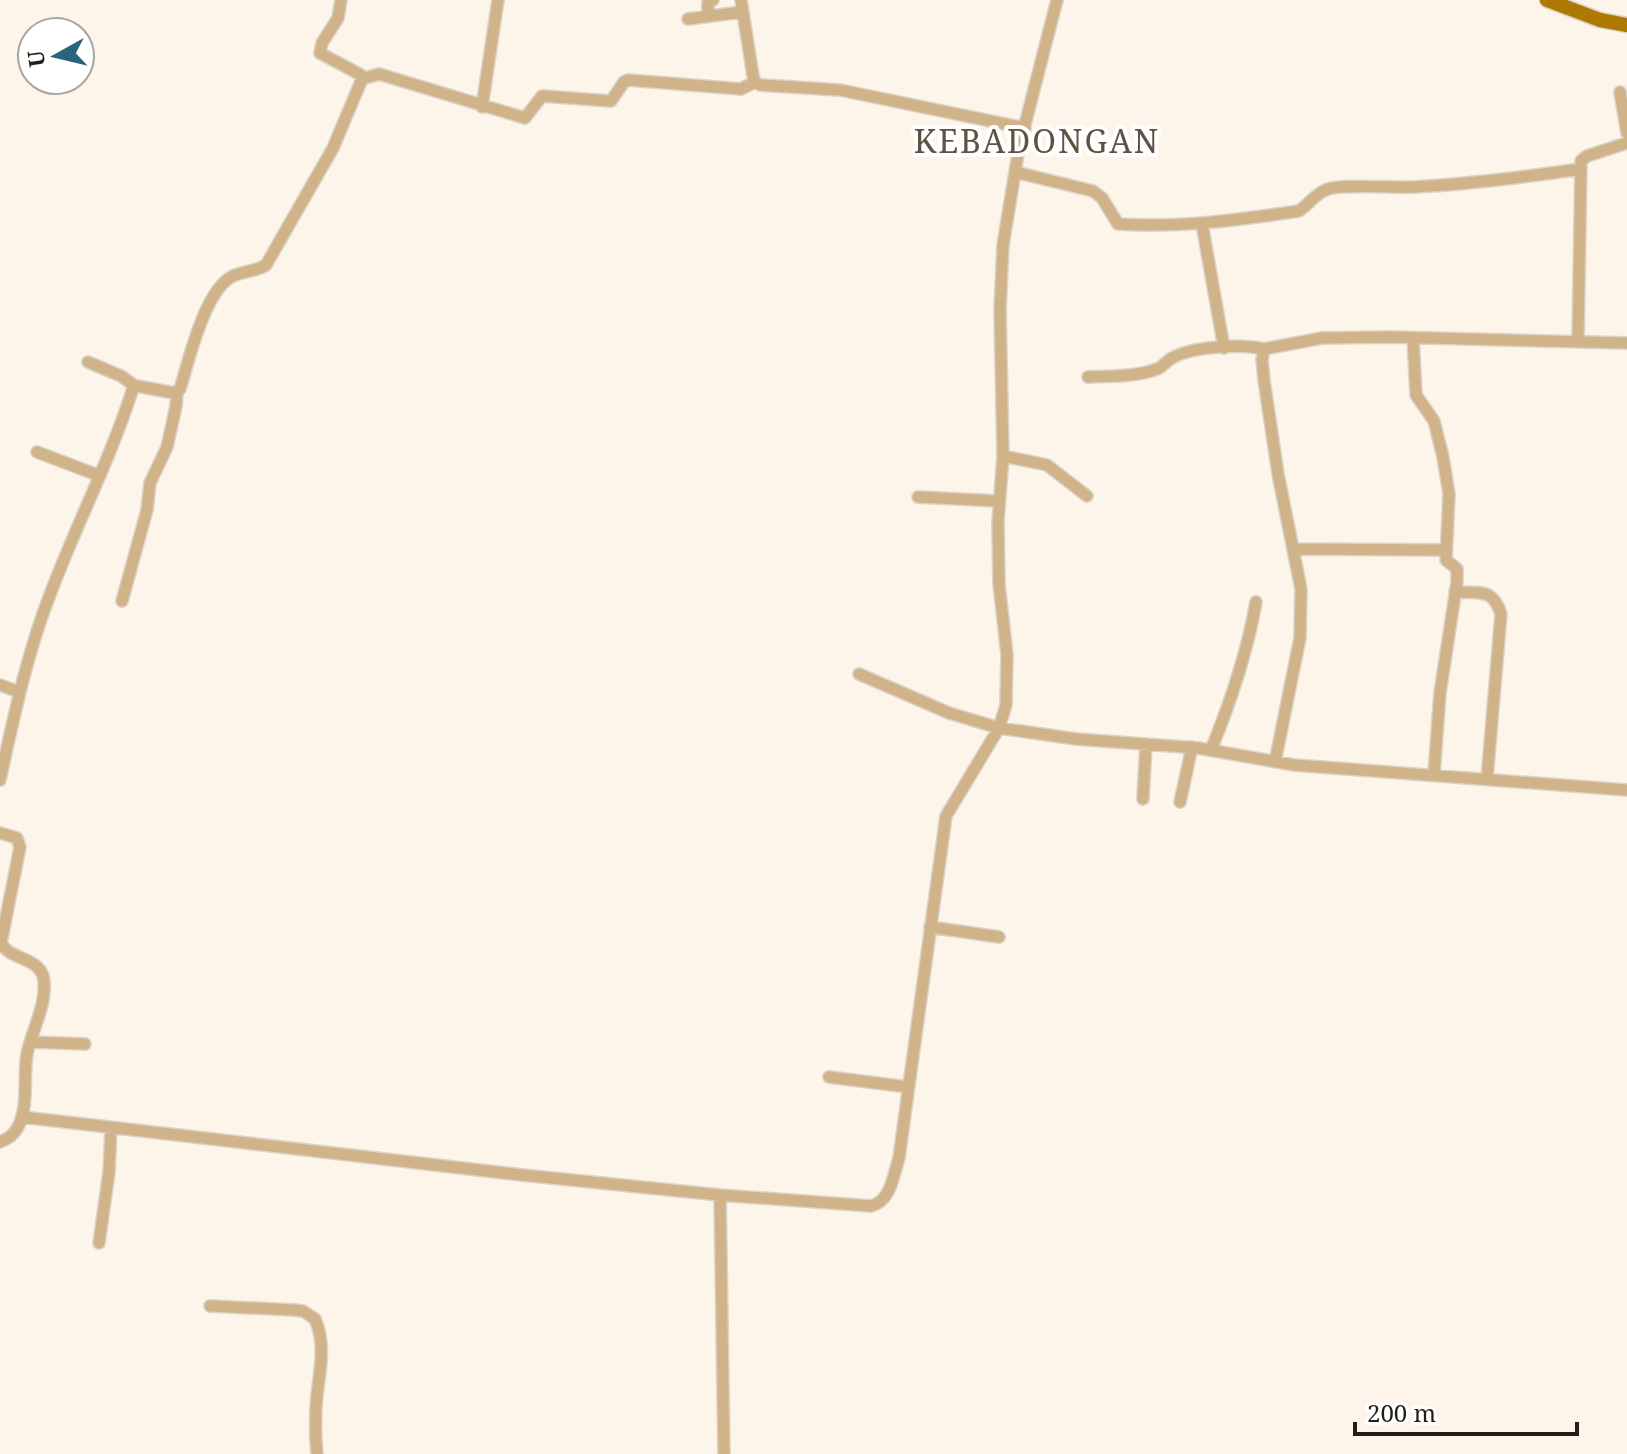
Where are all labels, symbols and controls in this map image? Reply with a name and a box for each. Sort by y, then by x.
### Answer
north arrow [16,16,96,96]
text: U [19,48,51,69]
district label: KEBADONGAN [914,119,1160,162]
scale bar [1355,1386,1577,1436]
text: 200 m [1367,1396,1436,1429]

